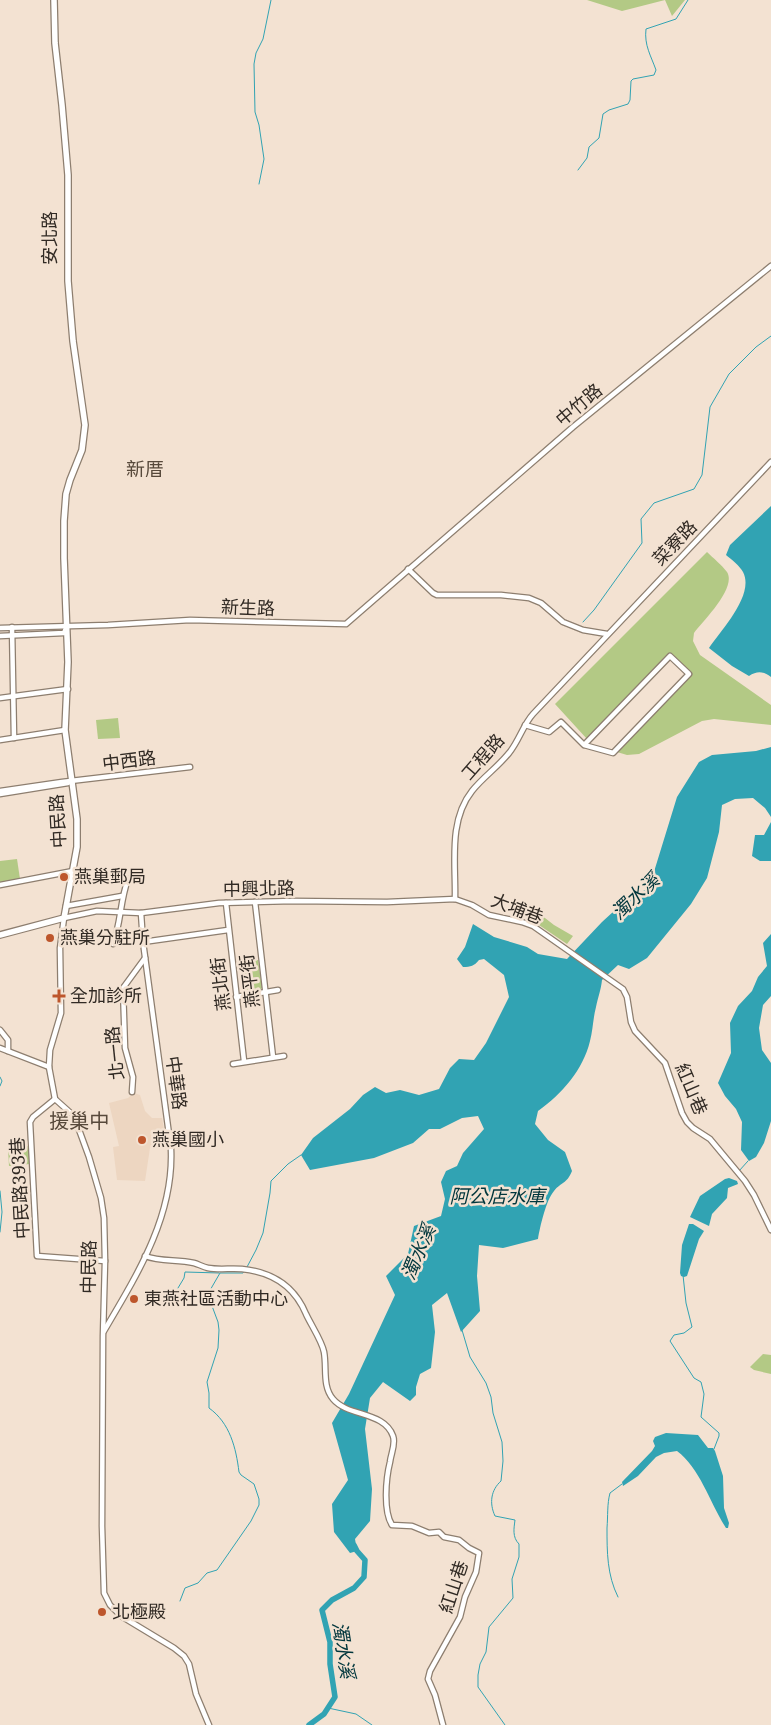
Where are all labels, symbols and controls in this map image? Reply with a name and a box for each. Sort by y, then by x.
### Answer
street label: 安北路 [37,211,61,265]
street label: 中竹路 [550,378,607,431]
district label: 新厝 [126,456,164,482]
street label: 菜寮路 [647,515,702,570]
street label: 新生路 [221,594,275,620]
street label: 工程路 [455,728,509,785]
street label: 中西路 [101,745,157,775]
street label: 中民路 [44,793,70,849]
place label: 燕巢郵局 [74,864,146,888]
water label: 濁水溪 [605,865,667,925]
marker: 燕巢郵局 [58,871,70,883]
street label: 中興北路 [223,875,295,901]
street label: 大埔巷 [488,887,547,929]
place label: 燕巢分駐所 [60,925,150,949]
marker: 燕巢分駐所 [44,932,56,944]
street label: 燕平街 [234,953,264,1009]
street label: 燕北街 [205,956,235,1012]
place label: 全加診所 [70,983,142,1007]
marker: 全加診所 [52,989,66,1003]
street label: 北一路 [99,1025,129,1081]
street label: 中華路 [161,1054,193,1111]
street label: 紅山巷 [670,1059,714,1118]
district label: 援巢中 [49,1107,109,1134]
place label: 燕巢國小 [152,1127,224,1151]
marker: 燕巢國小 [136,1134,148,1146]
street label: 中民路393巷 [4,1136,34,1240]
water label: 阿公店水庫 [449,1183,547,1209]
water label: 濁水溪 [395,1218,442,1283]
street label: 中民路 [76,1240,100,1294]
place label: 東燕社區活動中心 [144,1286,288,1310]
marker: 東燕社區活動中心 [128,1293,140,1305]
street label: 紅山巷 [433,1557,473,1616]
place label: 北極殿 [112,1599,166,1623]
marker: 北極殿 [96,1606,108,1618]
water label: 濁水溪 [327,1620,362,1683]

